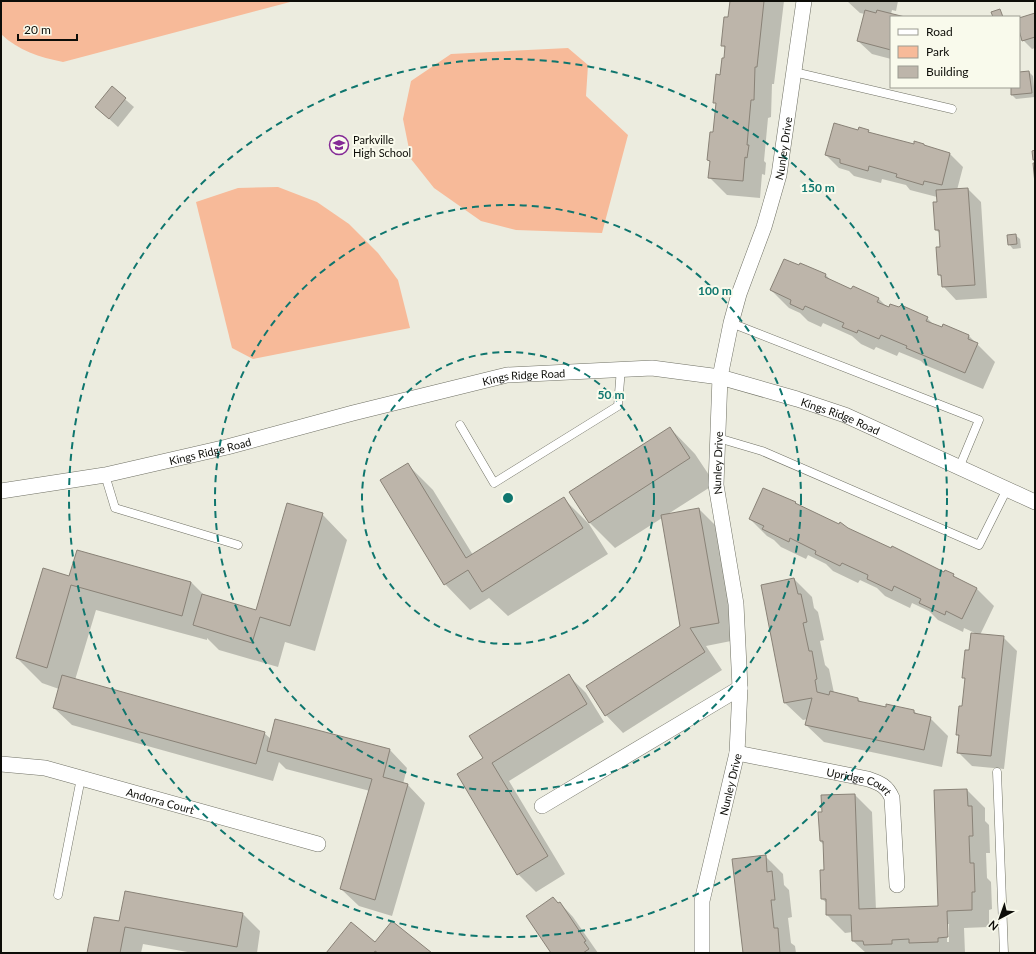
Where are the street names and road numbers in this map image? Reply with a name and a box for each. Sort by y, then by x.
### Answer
street label: Nunley Drive [772,116,794,181]
street label: Kings Ridge Road [481,366,566,387]
street label: Kings Ridge Road [799,394,882,437]
street label: Nunley Drive [709,431,724,496]
street label: Kings Ridge Road [168,434,252,467]
street label: Nunley Drive [716,752,743,817]
street label: Upridge Court [826,764,895,797]
street label: Andorra Court [125,785,196,816]

